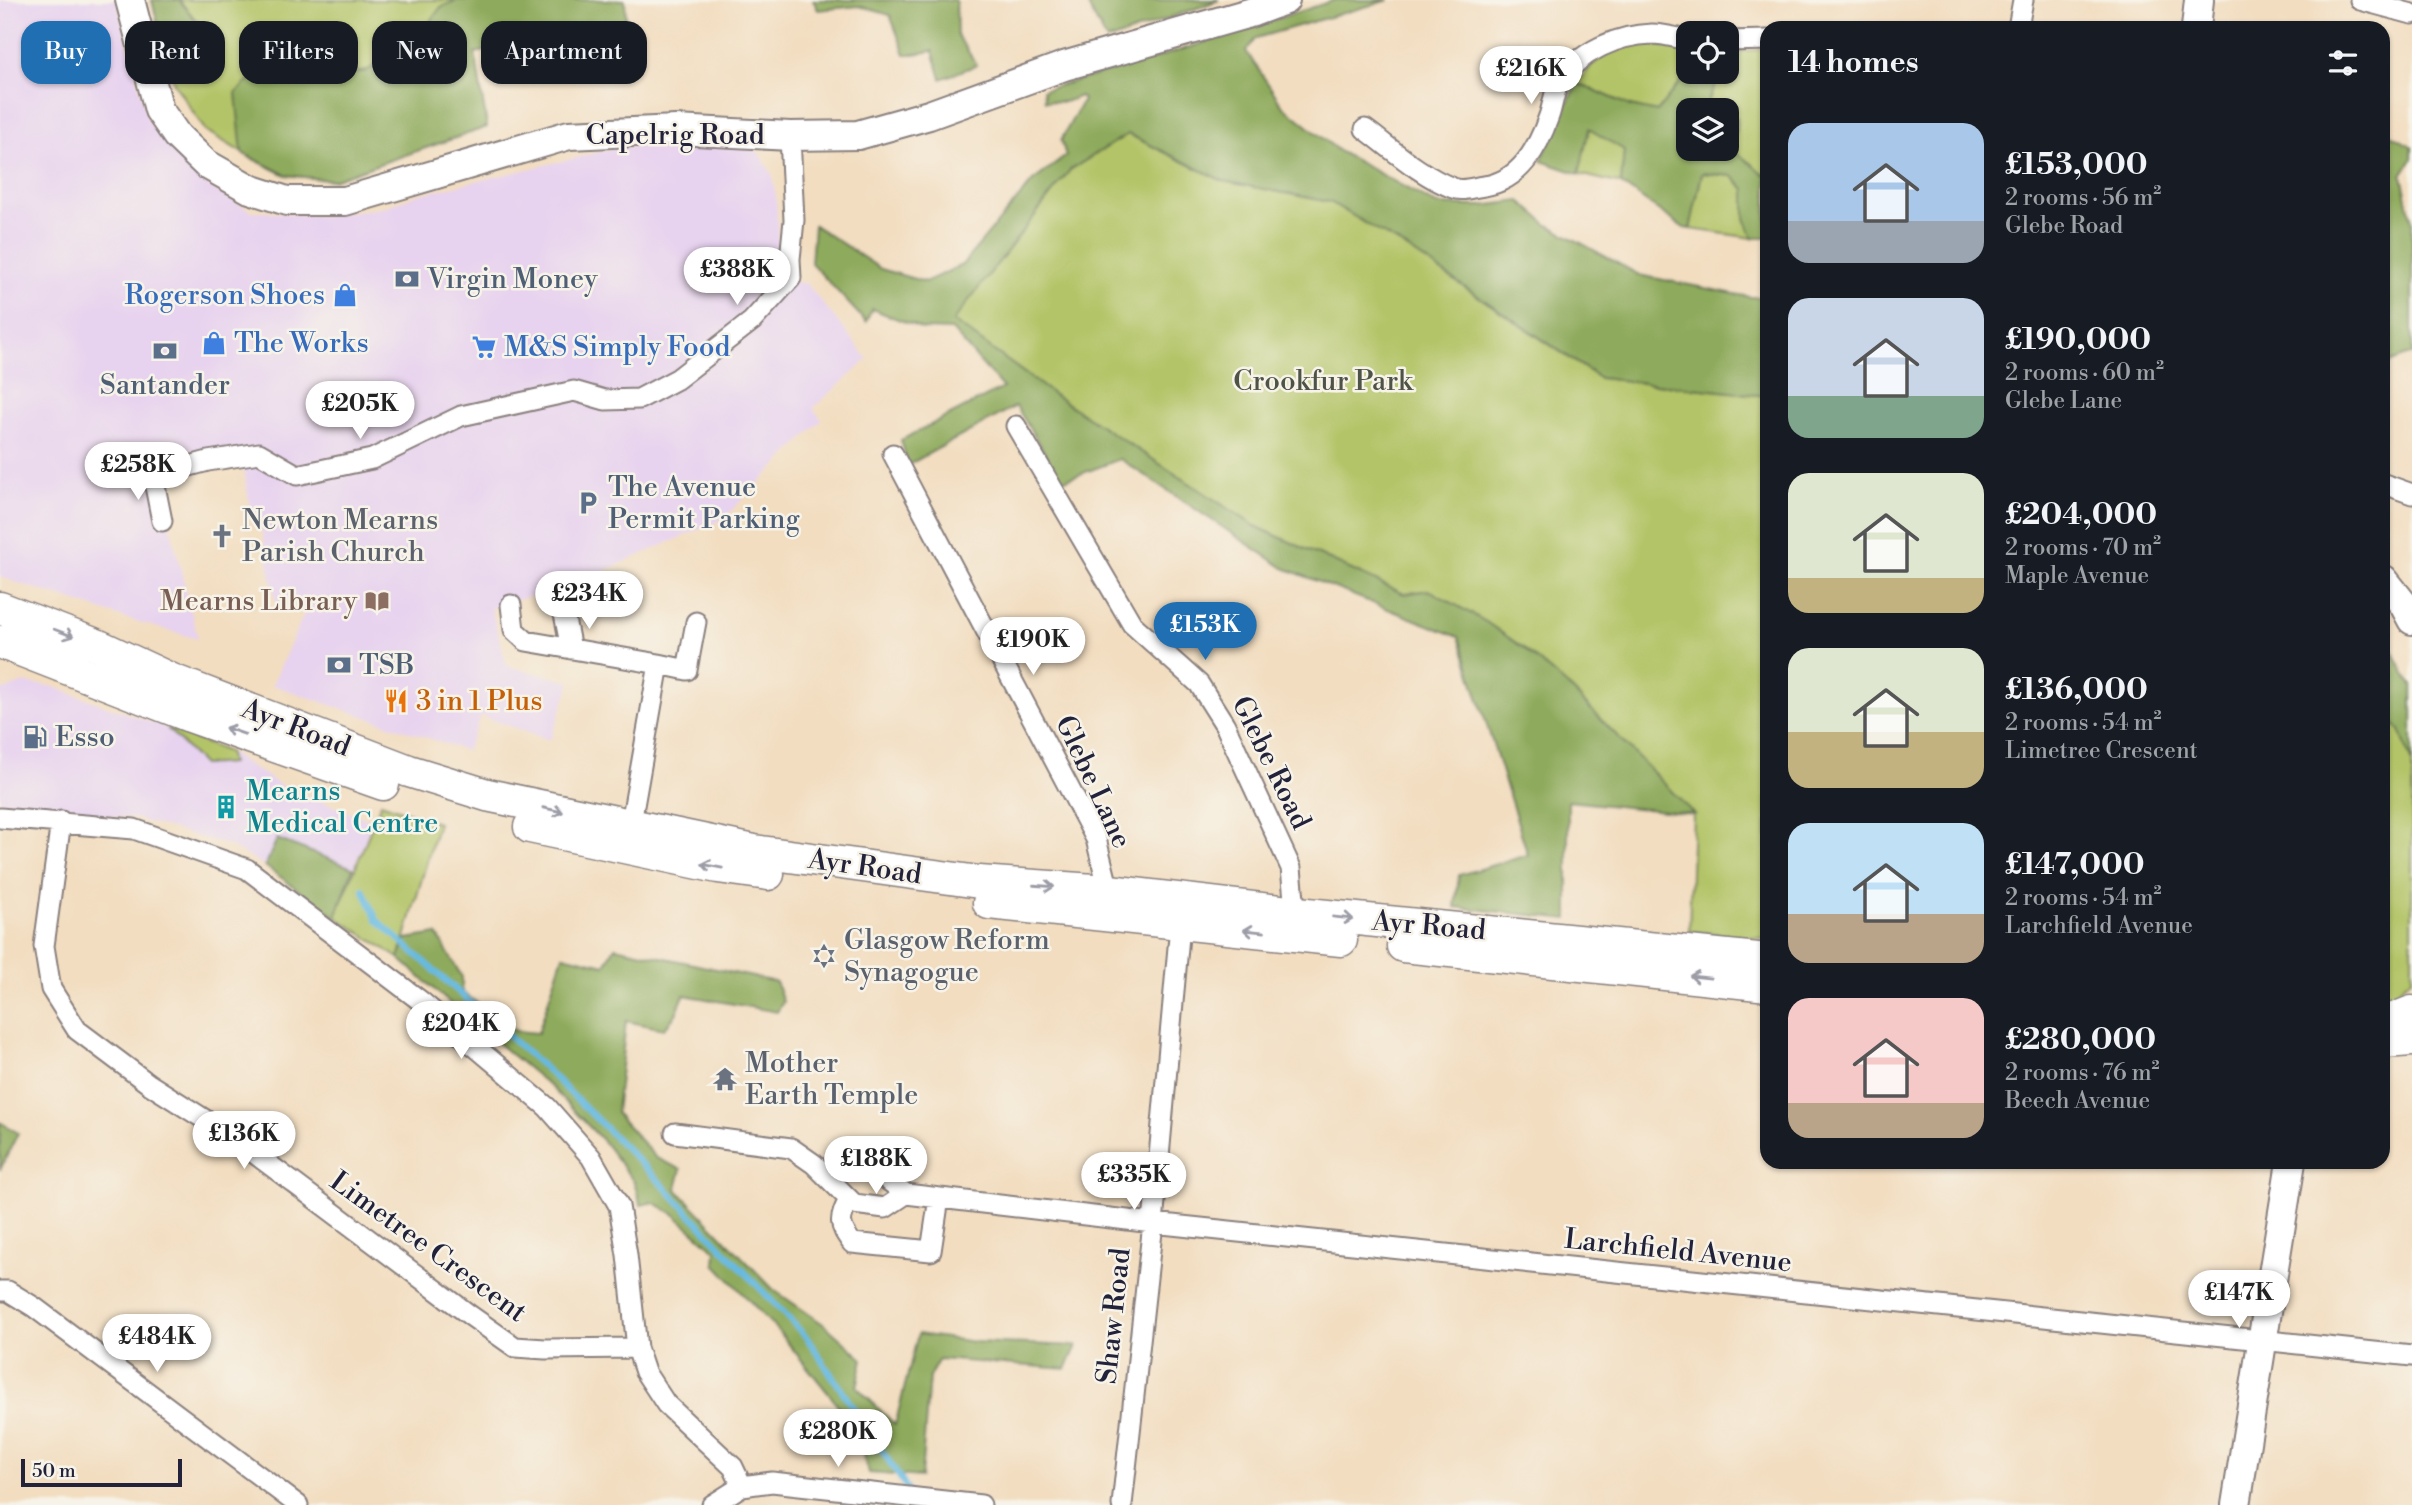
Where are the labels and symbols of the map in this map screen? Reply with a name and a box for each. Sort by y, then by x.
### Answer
pin: £216K [1482,46,1580,106]
street label: Capelrig Road [585,118,765,153]
pin: £388K [688,247,786,307]
place label: Virgin Money [426,262,598,297]
bank icon: Virgin Money [393,265,421,293]
place label: Rogerson Shoes [124,278,325,313]
shop icon: Rogerson Shoes [331,281,359,309]
place label: The Works [234,326,369,361]
shop icon: The Works [200,329,228,357]
place label: M&S Simply Food [504,330,731,365]
supermarket icon: M&S Simply Food [470,333,498,361]
bank icon: Santander [151,337,179,365]
park label: Crookfur Park [1233,364,1414,399]
place label: Santander [100,368,230,403]
pin: £205K [311,382,409,441]
pin: £258K [89,442,187,502]
place label: The Avenue Permit Parking [608,470,800,537]
parking icon: The Avenue Permit Parking [574,489,602,517]
place label: Newton Mearns Parish Church [242,503,438,570]
church icon: Newton Mearns Parish Church [208,522,236,550]
pin: £234K [540,572,638,631]
place label: Mearns Library [160,584,357,619]
library icon: Mearns Library [363,587,391,615]
pin: £153K [1156,602,1254,662]
pin: £190K [984,618,1082,677]
one-way arrow [52,627,74,640]
place label: TSB [359,648,415,683]
bank icon: TSB [325,651,353,679]
place label: 3 in 1 Plus [416,684,542,719]
restaurant icon: 3 in 1 Plus [382,687,410,715]
street label: Ayr Road [236,691,356,765]
street label: Glebe Road [1224,691,1318,835]
street label: Glebe Lane [1047,710,1139,854]
place label: Esso [55,720,115,755]
fuel station icon: Esso [21,723,49,751]
one-way arrow [224,724,246,736]
place label: Mearns Medical Centre [246,774,438,841]
building icon: Mearns Medical Centre [212,793,240,821]
one-way arrow [541,804,564,818]
street label: Ayr Road [805,842,924,892]
one-way arrow [701,859,724,872]
one-way arrow [1032,880,1054,893]
street label: Ayr Road [1370,904,1487,948]
one-way arrow [1331,912,1354,925]
place label: Glasgow Reform Synagogue [844,923,1050,990]
one-way arrow [1243,924,1266,937]
synagogue icon: Glasgow Reform Synagogue [810,942,838,970]
one-way arrow [1689,971,1711,984]
pin: £204K [412,1002,510,1061]
place label: Mother Earth Temple [745,1046,918,1113]
temple icon: Mother Earth Temple [711,1065,739,1093]
pin: £136K [195,1112,293,1171]
pin: £188K [827,1136,925,1196]
pin: £335K [1085,1152,1183,1212]
street label: Limetree Crescent [323,1164,533,1330]
street label: Larchfield Avenue [1562,1222,1794,1280]
street label: Shaw Road [1089,1246,1139,1386]
pin: £147K [2190,1270,2288,1330]
pin: £484K [108,1314,206,1374]
pin: £280K [789,1410,887,1469]
scale bar [21,1456,182,1488]

